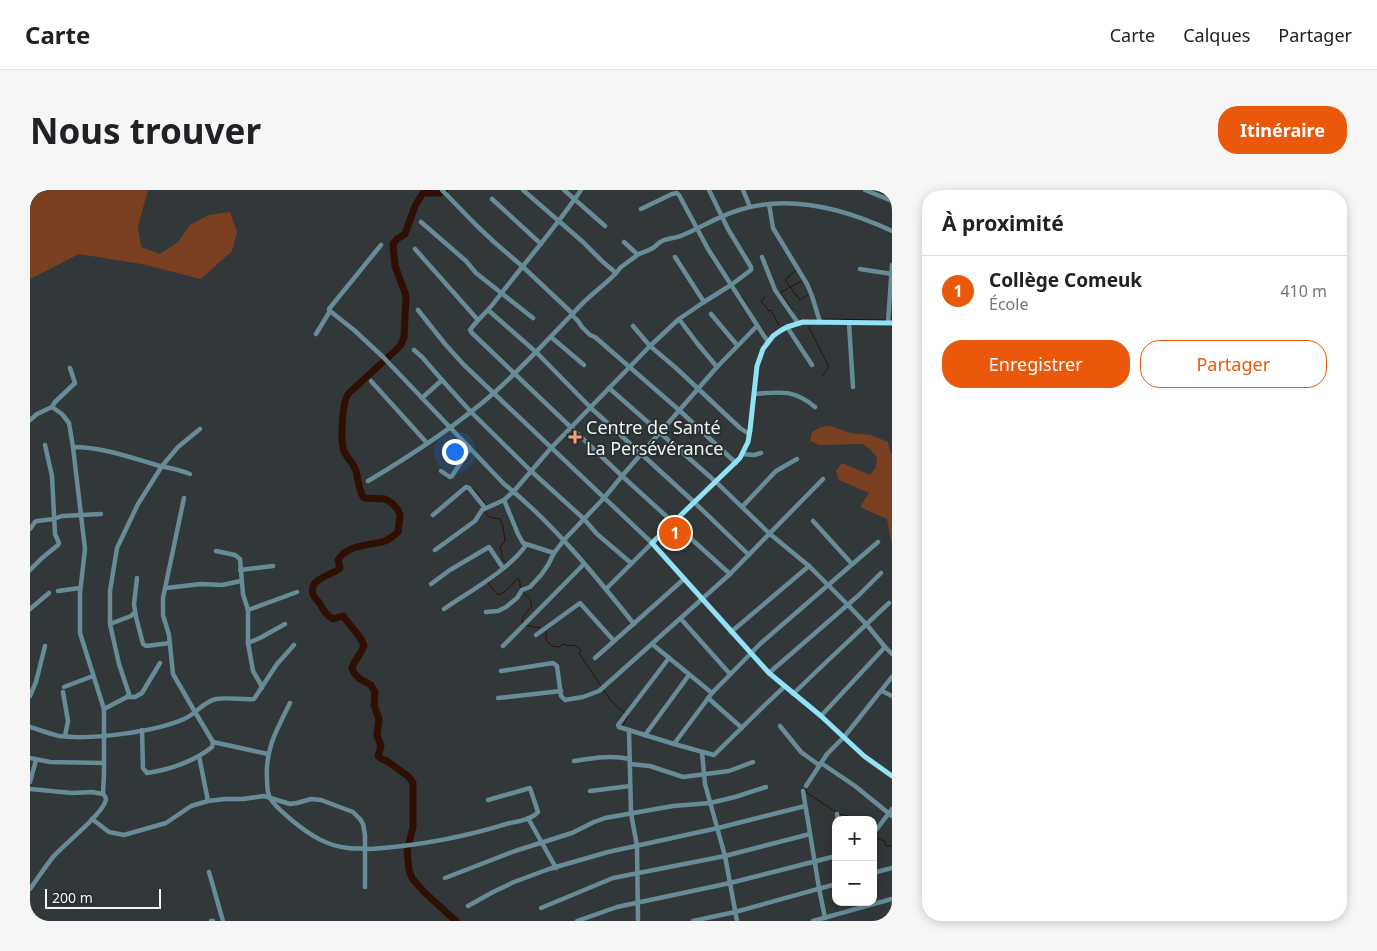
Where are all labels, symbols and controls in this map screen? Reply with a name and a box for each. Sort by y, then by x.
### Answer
text: Carte [25,18,90,51]
text: Carte [1110,23,1155,47]
text: Calques [1183,23,1250,47]
text: Partager [1278,23,1352,47]
button: Itinéraire [1218,106,1347,154]
text: Nous trouver [30,107,261,154]
text: À proximité [942,209,1064,237]
text: Collège Comeuk [989,267,1142,293]
text: 1 [953,280,963,302]
text: 410 m [1280,280,1327,302]
text: École [989,293,1028,315]
button: Enregistrer [942,340,1130,388]
button: Partager [1140,340,1327,388]
place label: Centre de Santé La Persévérance [586,415,723,460]
marker: Centre de Santé La Persévérance [568,430,582,444]
your location [442,439,468,465]
pin: 1 [659,514,691,552]
map controls [832,816,877,906]
button: + [832,816,877,861]
button: − [832,861,877,906]
scale bar [45,886,161,909]
text: 200 m [52,888,93,907]

